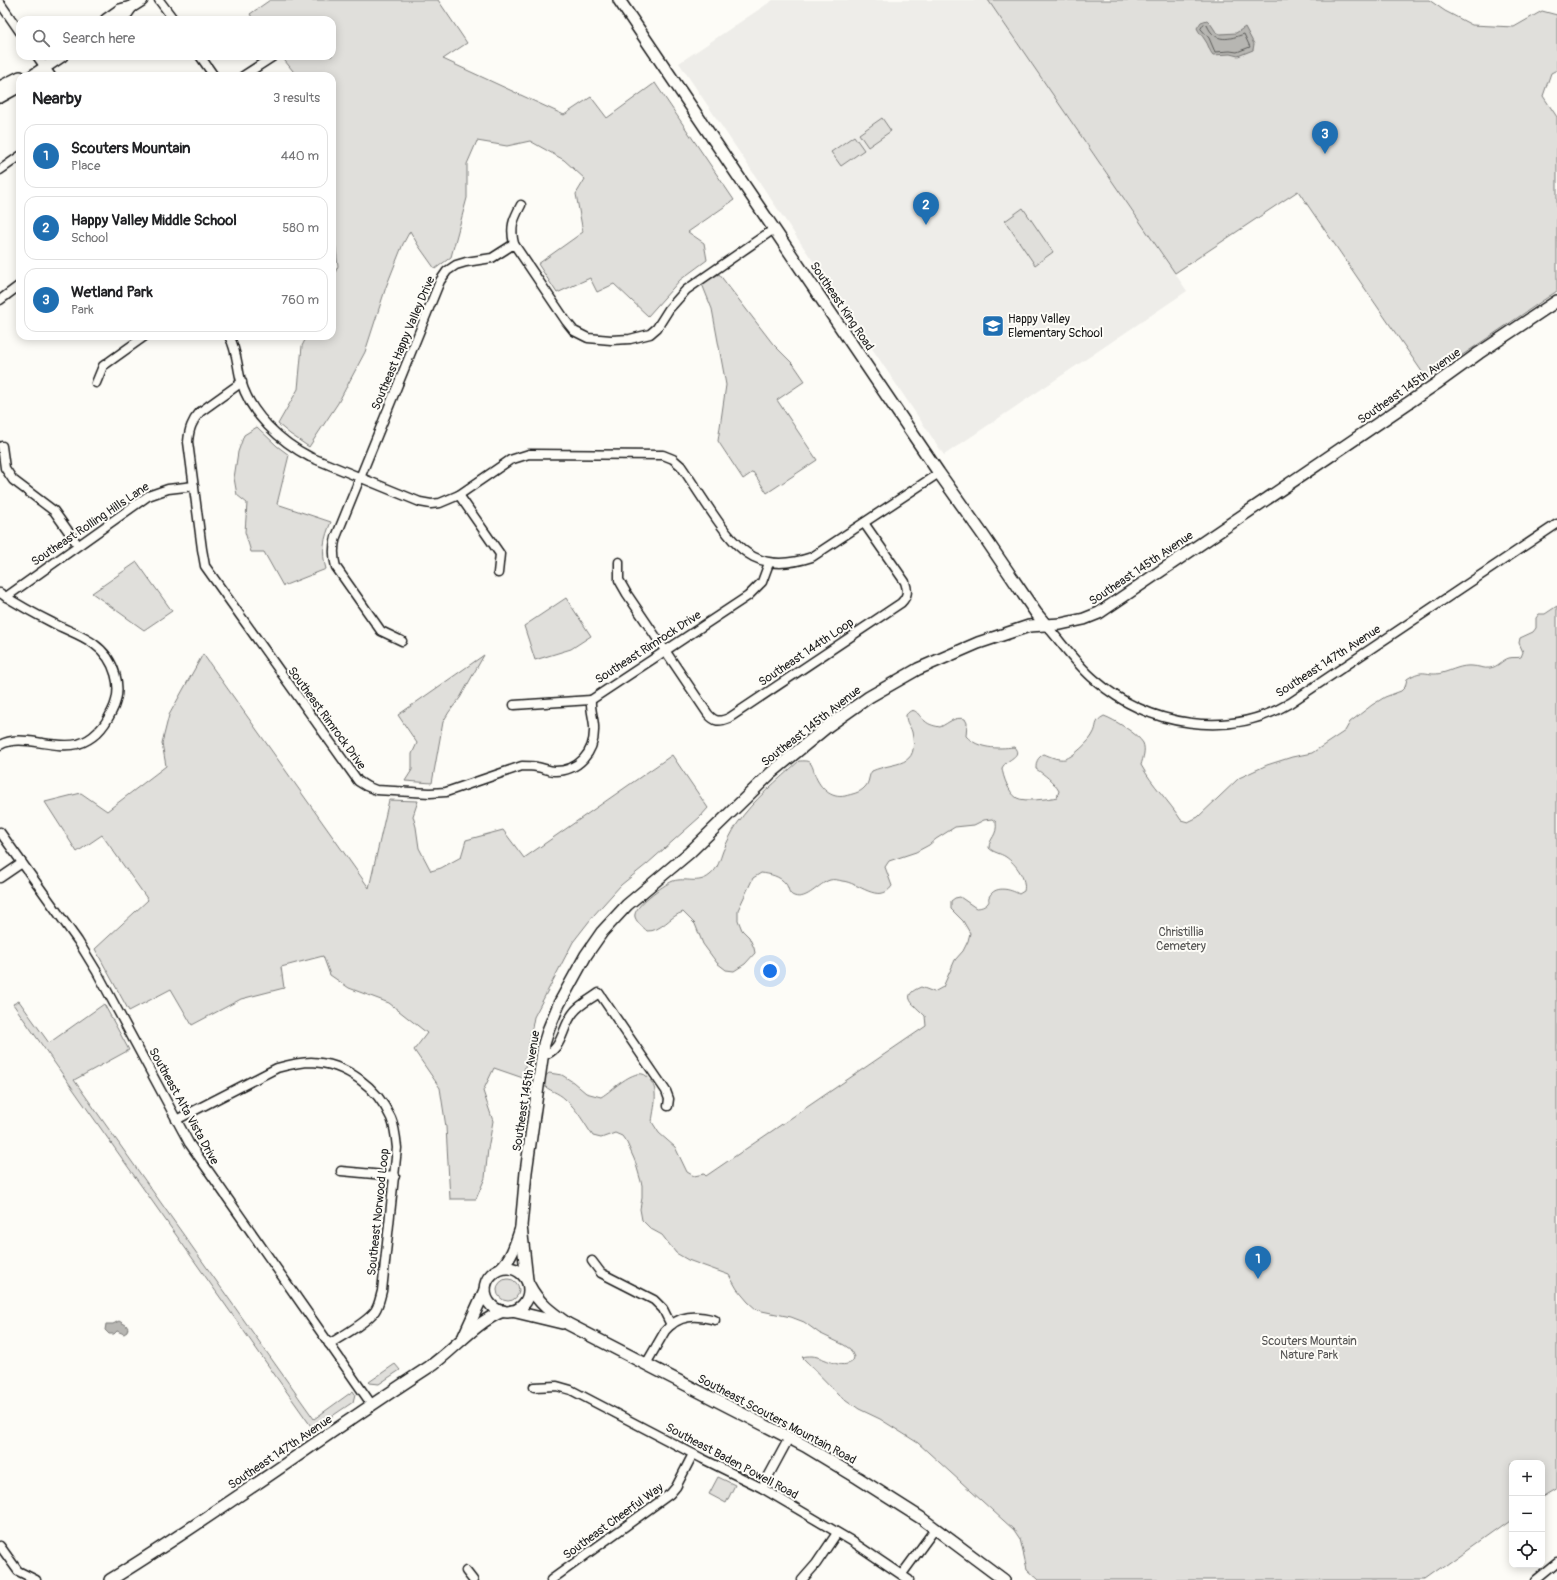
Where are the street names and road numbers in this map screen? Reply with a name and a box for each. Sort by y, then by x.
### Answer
street label: Southeast King Road [806,259,877,354]
street label: Southeast Happy Valley Drive [368,274,439,413]
street label: Southeast 145th Avenue [1355,345,1464,428]
street label: Southeast Rolling Hills Lane [29,479,152,569]
street label: Southeast 145th Avenue [1086,528,1196,609]
street label: Southeast Rimrock Drive [592,607,704,687]
street label: Southeast 144th Loop [756,615,857,690]
street label: Southeast 147th Avenue [1273,622,1384,701]
street label: Southeast Rimrock Drive [284,664,369,773]
street label: Southeast 145th Avenue [758,683,864,770]
street label: Southeast 145th Avenue [510,1029,543,1153]
street label: Southeast Alta Vista Drive [145,1045,222,1167]
street label: Southeast Norwood Loop [364,1147,393,1276]
street label: Southeast Scouters Mountain Road [695,1371,859,1468]
street label: Southeast 147th Avenue [225,1412,335,1493]
street label: Southeast Baden Powell Road [663,1420,801,1503]
street label: Southeast Cheerful Way [560,1480,666,1563]

